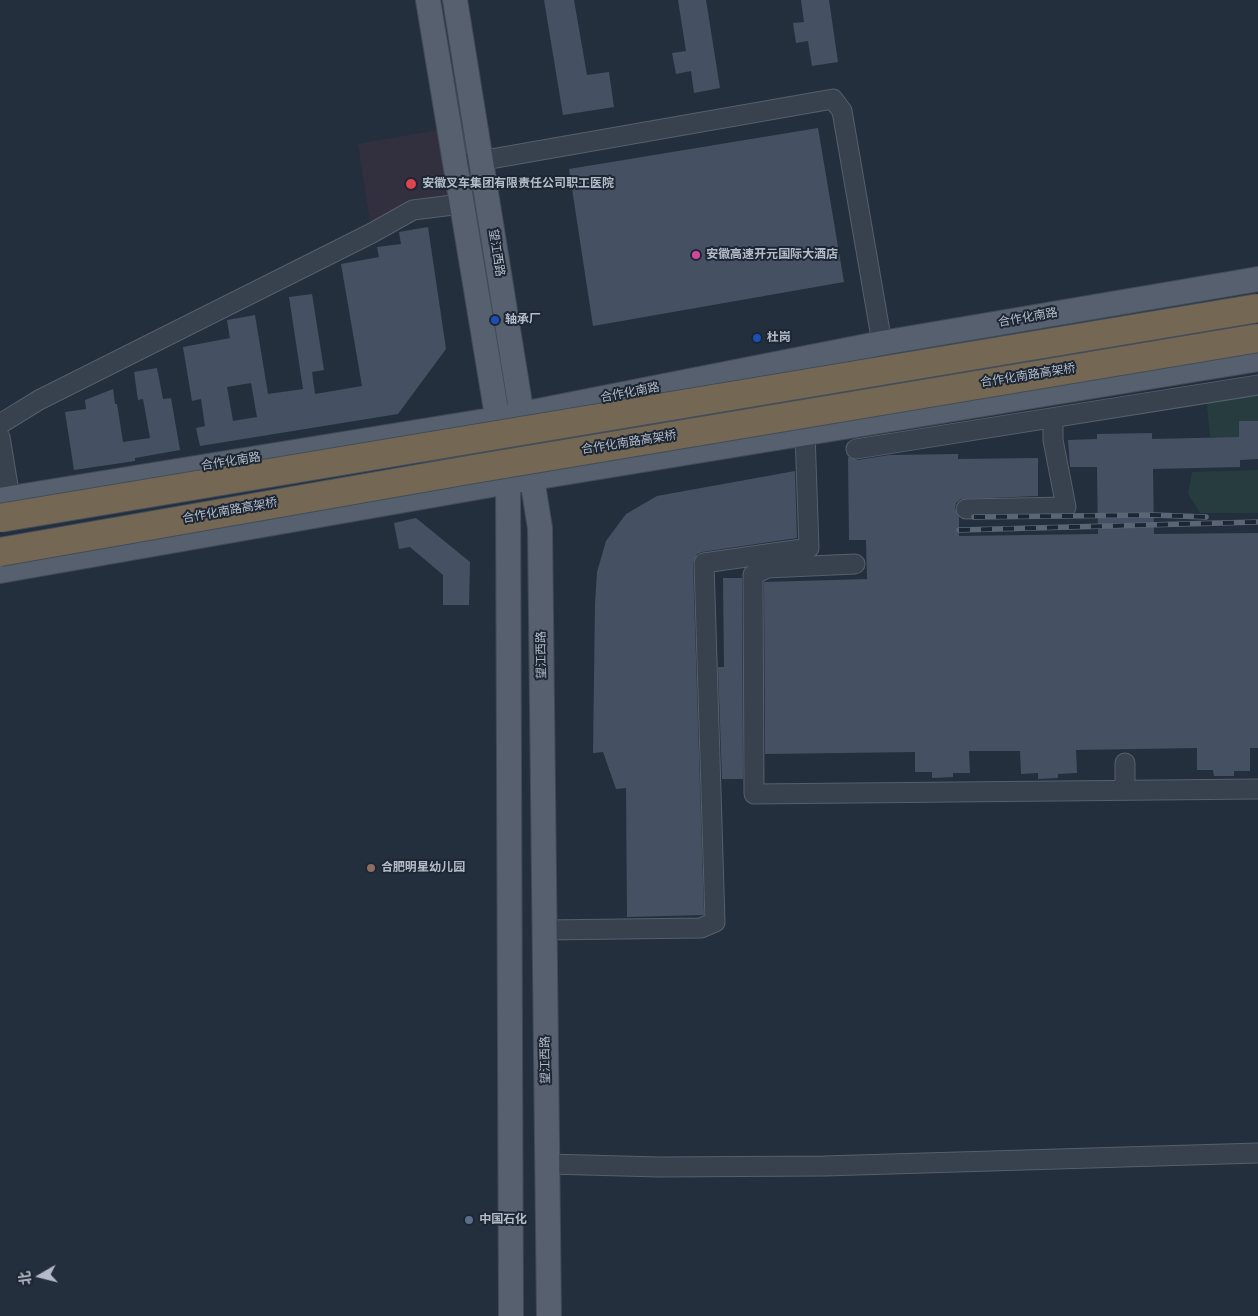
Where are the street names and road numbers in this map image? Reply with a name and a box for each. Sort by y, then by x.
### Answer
street label: 望江西路 [485,228,507,278]
street label: 合作化南路 [997,306,1059,330]
street label: 合作化南路高架桥 [979,361,1077,391]
street label: 合作化南路 [599,380,661,406]
street label: 合作化南路高架桥 [580,428,678,458]
street label: 合作化南路 [200,450,262,474]
street label: 合作化南路高架桥 [181,496,279,526]
street label: 望江西路 [534,631,550,679]
street label: 望江西路 [538,1036,554,1084]

